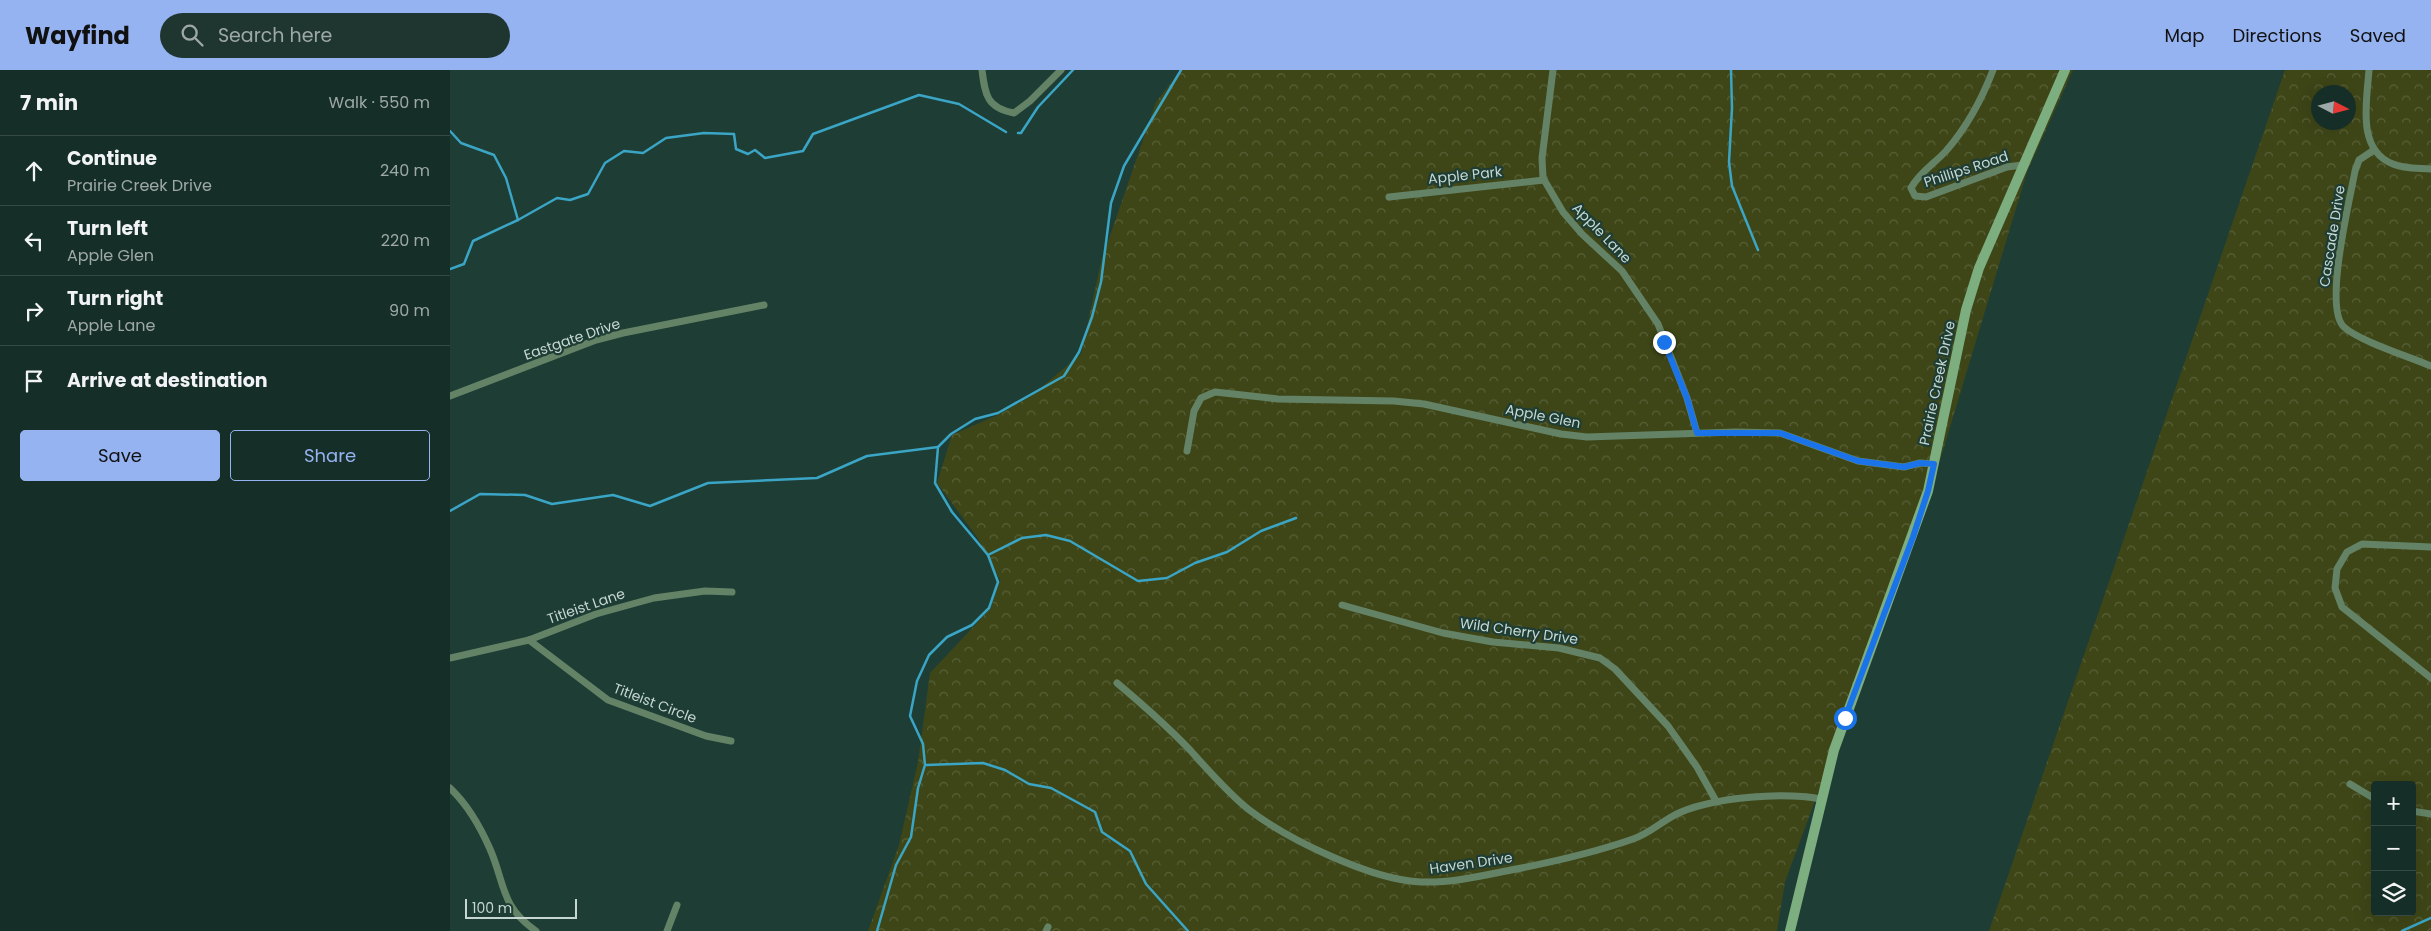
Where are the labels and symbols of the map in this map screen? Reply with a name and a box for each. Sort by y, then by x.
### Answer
north arrow [2311,85,2356,130]
street label: Phillips Road [1921,146,2011,192]
street label: Apple Park [1427,161,1504,189]
street label: Cascade Drive [2314,183,2350,288]
street label: Apple Lane [1568,198,1636,268]
street label: Eastgate Drive [521,313,623,365]
street label: Prairie Creek Drive [1914,319,1960,447]
route end [1653,331,1676,354]
street label: Apple Glen [1504,399,1582,433]
street label: Titleist Lane [544,583,628,629]
street label: Wild Cherry Drive [1459,613,1580,649]
street label: Titleist Circle [610,678,700,728]
route start [1834,707,1857,730]
street label: Haven Drive [1428,847,1514,879]
scale bar [465,896,578,919]

